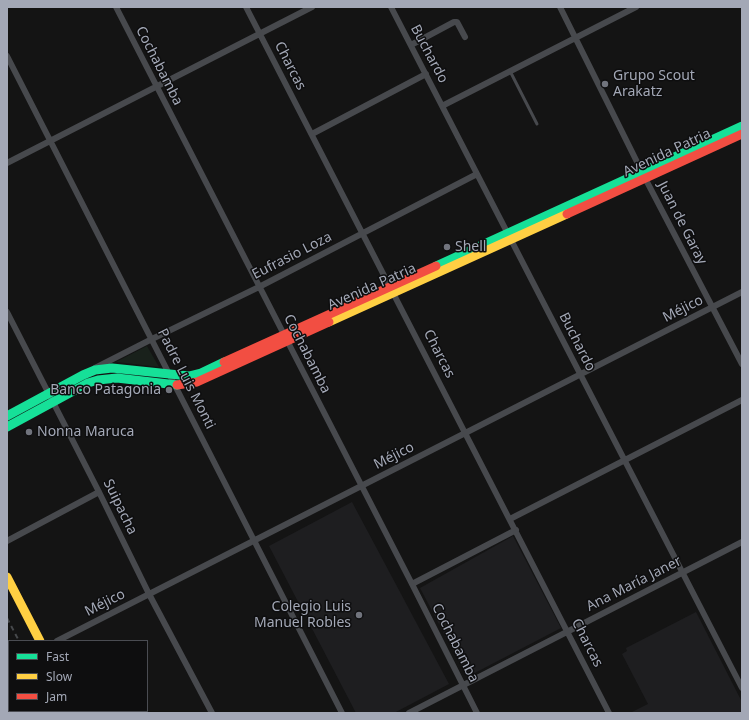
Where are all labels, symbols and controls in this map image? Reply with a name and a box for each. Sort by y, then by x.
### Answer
street label: Buchardo [407,22,451,86]
street label: Cochabamba [132,24,186,108]
street label: Charcas [271,39,309,93]
place label: Grupo Scout Arakatz [613,68,695,100]
marker: Grupo Scout Arakatz [600,79,610,89]
street label: Avenida Patria [620,125,714,181]
street label: Juan de Garay [654,179,710,267]
street label: Eufrasio Loza [249,229,335,283]
place label: Shell [455,239,486,255]
marker: Shell [442,242,452,252]
street label: Avenida Patria [325,260,419,314]
street label: Méjico [660,292,706,326]
street label: Buchardo [555,310,599,374]
street label: Cochabamba [280,312,334,396]
street label: Padre Luis Monti [153,326,219,432]
street label: Charcas [420,327,458,381]
place label: Banco Patagonia [50,382,161,398]
marker: Banco Patagonia [164,385,174,395]
place label: Nonna Maruca [37,424,134,440]
marker: Nonna Maruca [24,427,34,437]
street label: Méjico [371,439,417,473]
street label: Suipacha [99,477,141,537]
street label: Ana María Janer [584,553,684,615]
street label: Méjico [82,586,128,620]
place label: Colegio Luis Manuel Robles [254,599,351,632]
street label: Cochabamba [428,601,482,685]
marker: Colegio Luis Manuel Robles [354,610,364,620]
street label: Charcas [568,616,606,670]
legend [8,640,148,712]
text: Fast [46,648,69,665]
text: Slow [46,668,72,685]
text: Jam [46,688,67,705]

